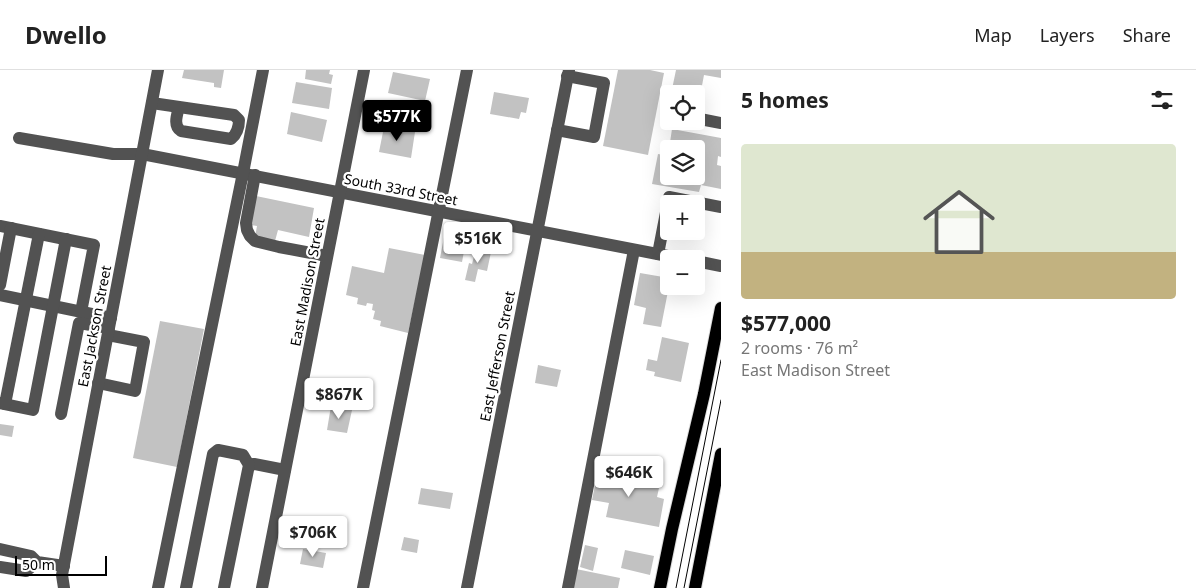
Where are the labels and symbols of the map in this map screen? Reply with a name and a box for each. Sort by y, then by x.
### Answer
pin: $577K [362,100,432,142]
street label: South 33rd Street [343,169,459,209]
street label: East Madison Street [285,216,329,348]
pin: $516K [443,222,513,264]
street label: East Jackson Street [73,264,115,388]
street label: East Jefferson Street [475,289,519,423]
pin: $867K [304,378,374,420]
pin: $646K [594,456,664,498]
pin: $706K [278,516,348,558]
scale bar [15,553,108,576]

